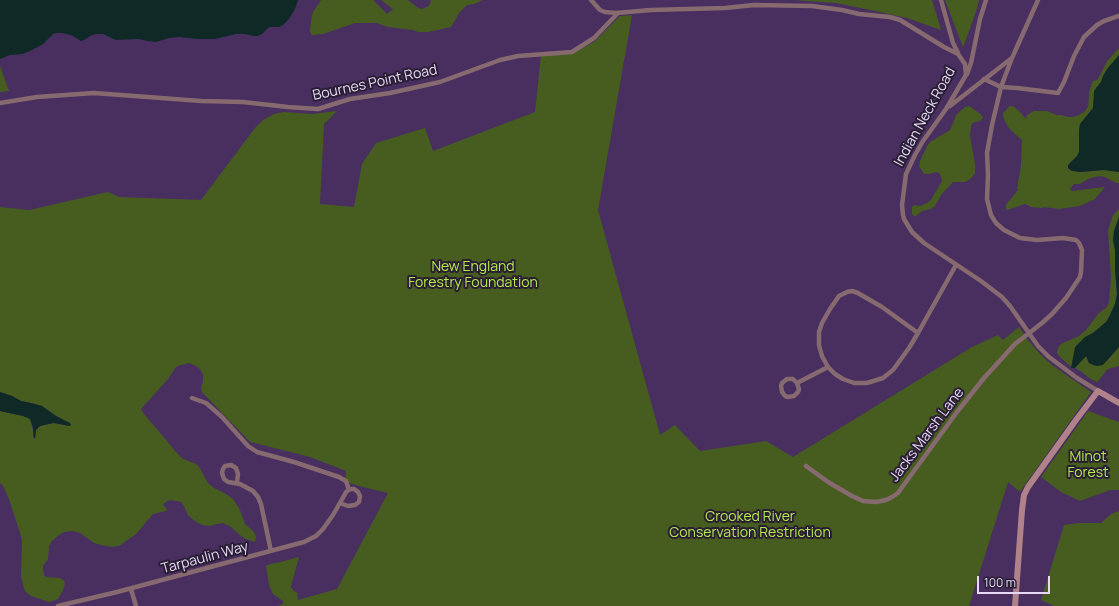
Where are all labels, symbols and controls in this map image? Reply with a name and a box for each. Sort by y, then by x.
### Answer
street label: Bournes Point Road [311,62,439,104]
street label: Indian Neck Road [891,65,959,169]
park label: New England Forestry Foundation [408,259,538,292]
street label: Jacks Marsh Lane [886,385,968,485]
park label: Minot Forest [1067,449,1109,482]
park label: Crooked River Conservation Restriction [669,509,831,542]
street label: Tarpaulin Way [160,538,250,578]
scale bar [979,568,1052,594]
text: 100 m [984,574,1016,591]

